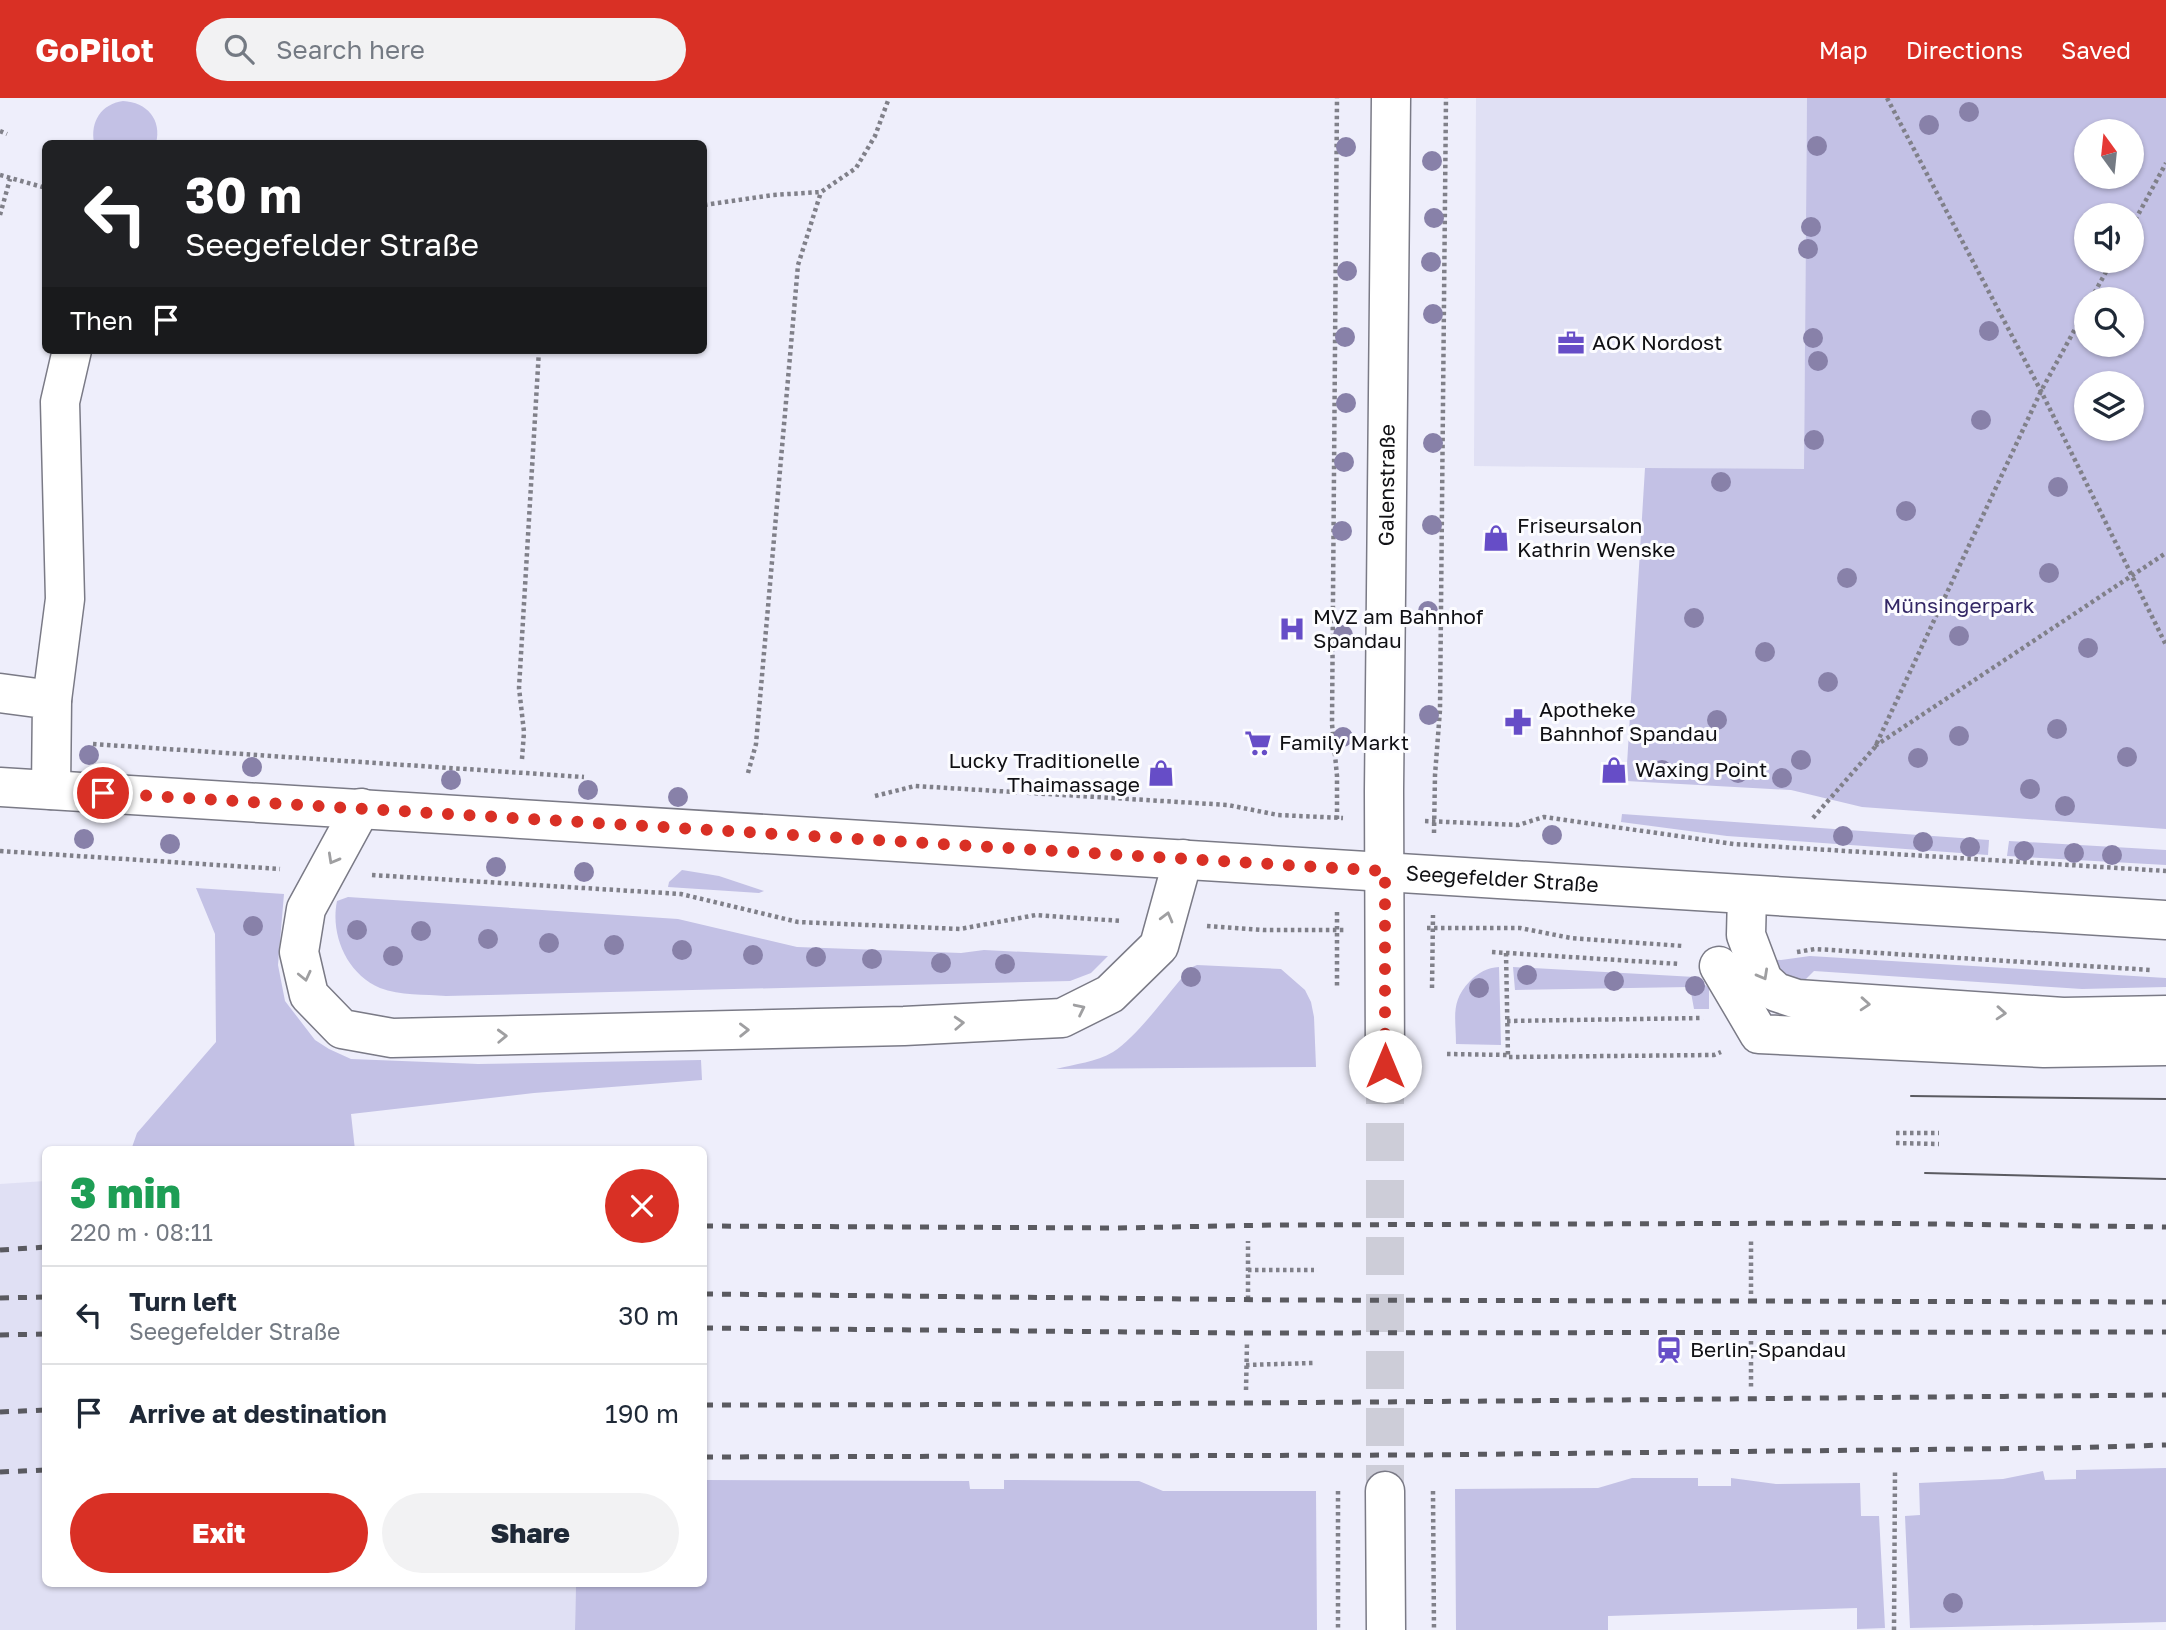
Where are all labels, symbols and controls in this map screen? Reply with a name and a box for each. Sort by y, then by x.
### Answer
search box [196,18,686,81]
text: GoPilot [35,30,154,69]
icon: search [220,30,258,68]
text: Search here [276,34,425,65]
text: Map [1819,35,1868,64]
text: Directions [1906,35,2023,64]
text: Saved [2061,35,2131,64]
north arrow [2074,119,2144,189]
map controls [2074,119,2144,441]
text: 30 m [185,165,302,224]
icon: left [70,168,161,259]
button: sound [2074,203,2144,273]
text: Seegefelder Straße [185,225,479,263]
button: search [2074,287,2144,357]
icon: arrive [147,301,185,339]
text: Then [70,305,133,336]
office icon: AOK Nordost [1556,328,1586,358]
place label: AOK Nordost [1592,329,1723,355]
button: layers [2074,371,2144,441]
street label: Galenstraße [1372,424,1400,546]
place label: Friseursalon Kathrin Wenske [1517,512,1675,562]
shop icon: Friseursalon Kathrin Wenske [1481,523,1511,553]
park label: Münsingerpark [1883,592,2035,618]
place label: MVZ am Bahnhof Spandau [1313,603,1484,653]
hospital icon: MVZ am Bahnhof Spandau [1277,614,1307,644]
place label: Apotheke Bahnhof Spandau [1539,696,1718,746]
pharmacy icon: Apotheke Bahnhof Spandau [1503,707,1533,737]
supermarket icon: Family Markt [1243,728,1273,758]
place label: Family Markt [1279,729,1409,755]
place label: Lucky Traditionelle Thaimassage [949,747,1140,797]
shop icon: Waxing Point [1599,755,1629,785]
place label: Waxing Point [1635,756,1767,782]
shop icon: Lucky Traditionelle Thaimassage [1146,758,1176,788]
pin [73,763,133,823]
icon: arrive [84,774,122,812]
one-way arrow [328,851,341,864]
street label: Seegefelder Straße [1405,859,1599,897]
one-way arrow [1159,911,1173,923]
one-way arrow [1755,968,1768,981]
one-way arrow [297,970,311,982]
one-way arrow [1859,996,1870,1011]
one-way arrow [1073,1003,1085,1017]
one-way arrow [1996,1005,2007,1020]
one-way arrow [954,1015,965,1030]
one-way arrow [739,1022,749,1038]
one-way arrow [497,1029,508,1044]
position arrow [1348,1029,1422,1103]
text: 3 min [70,1167,181,1217]
button: close [605,1169,679,1243]
text: 220 m · 08:11 [70,1218,213,1246]
text: Turn left [129,1286,237,1317]
icon: left [70,1296,108,1334]
text: 30 m [618,1300,679,1331]
text: Seegefelder Straße [129,1317,340,1345]
station icon: Berlin-Spandau [1654,1335,1684,1365]
place label: Berlin-Spandau [1690,1336,1846,1362]
icon: arrive [70,1394,108,1432]
text: Arrive at destination [129,1398,387,1429]
text: 190 m [605,1398,679,1429]
button: Exit [70,1493,368,1573]
button: Share [382,1493,679,1573]

